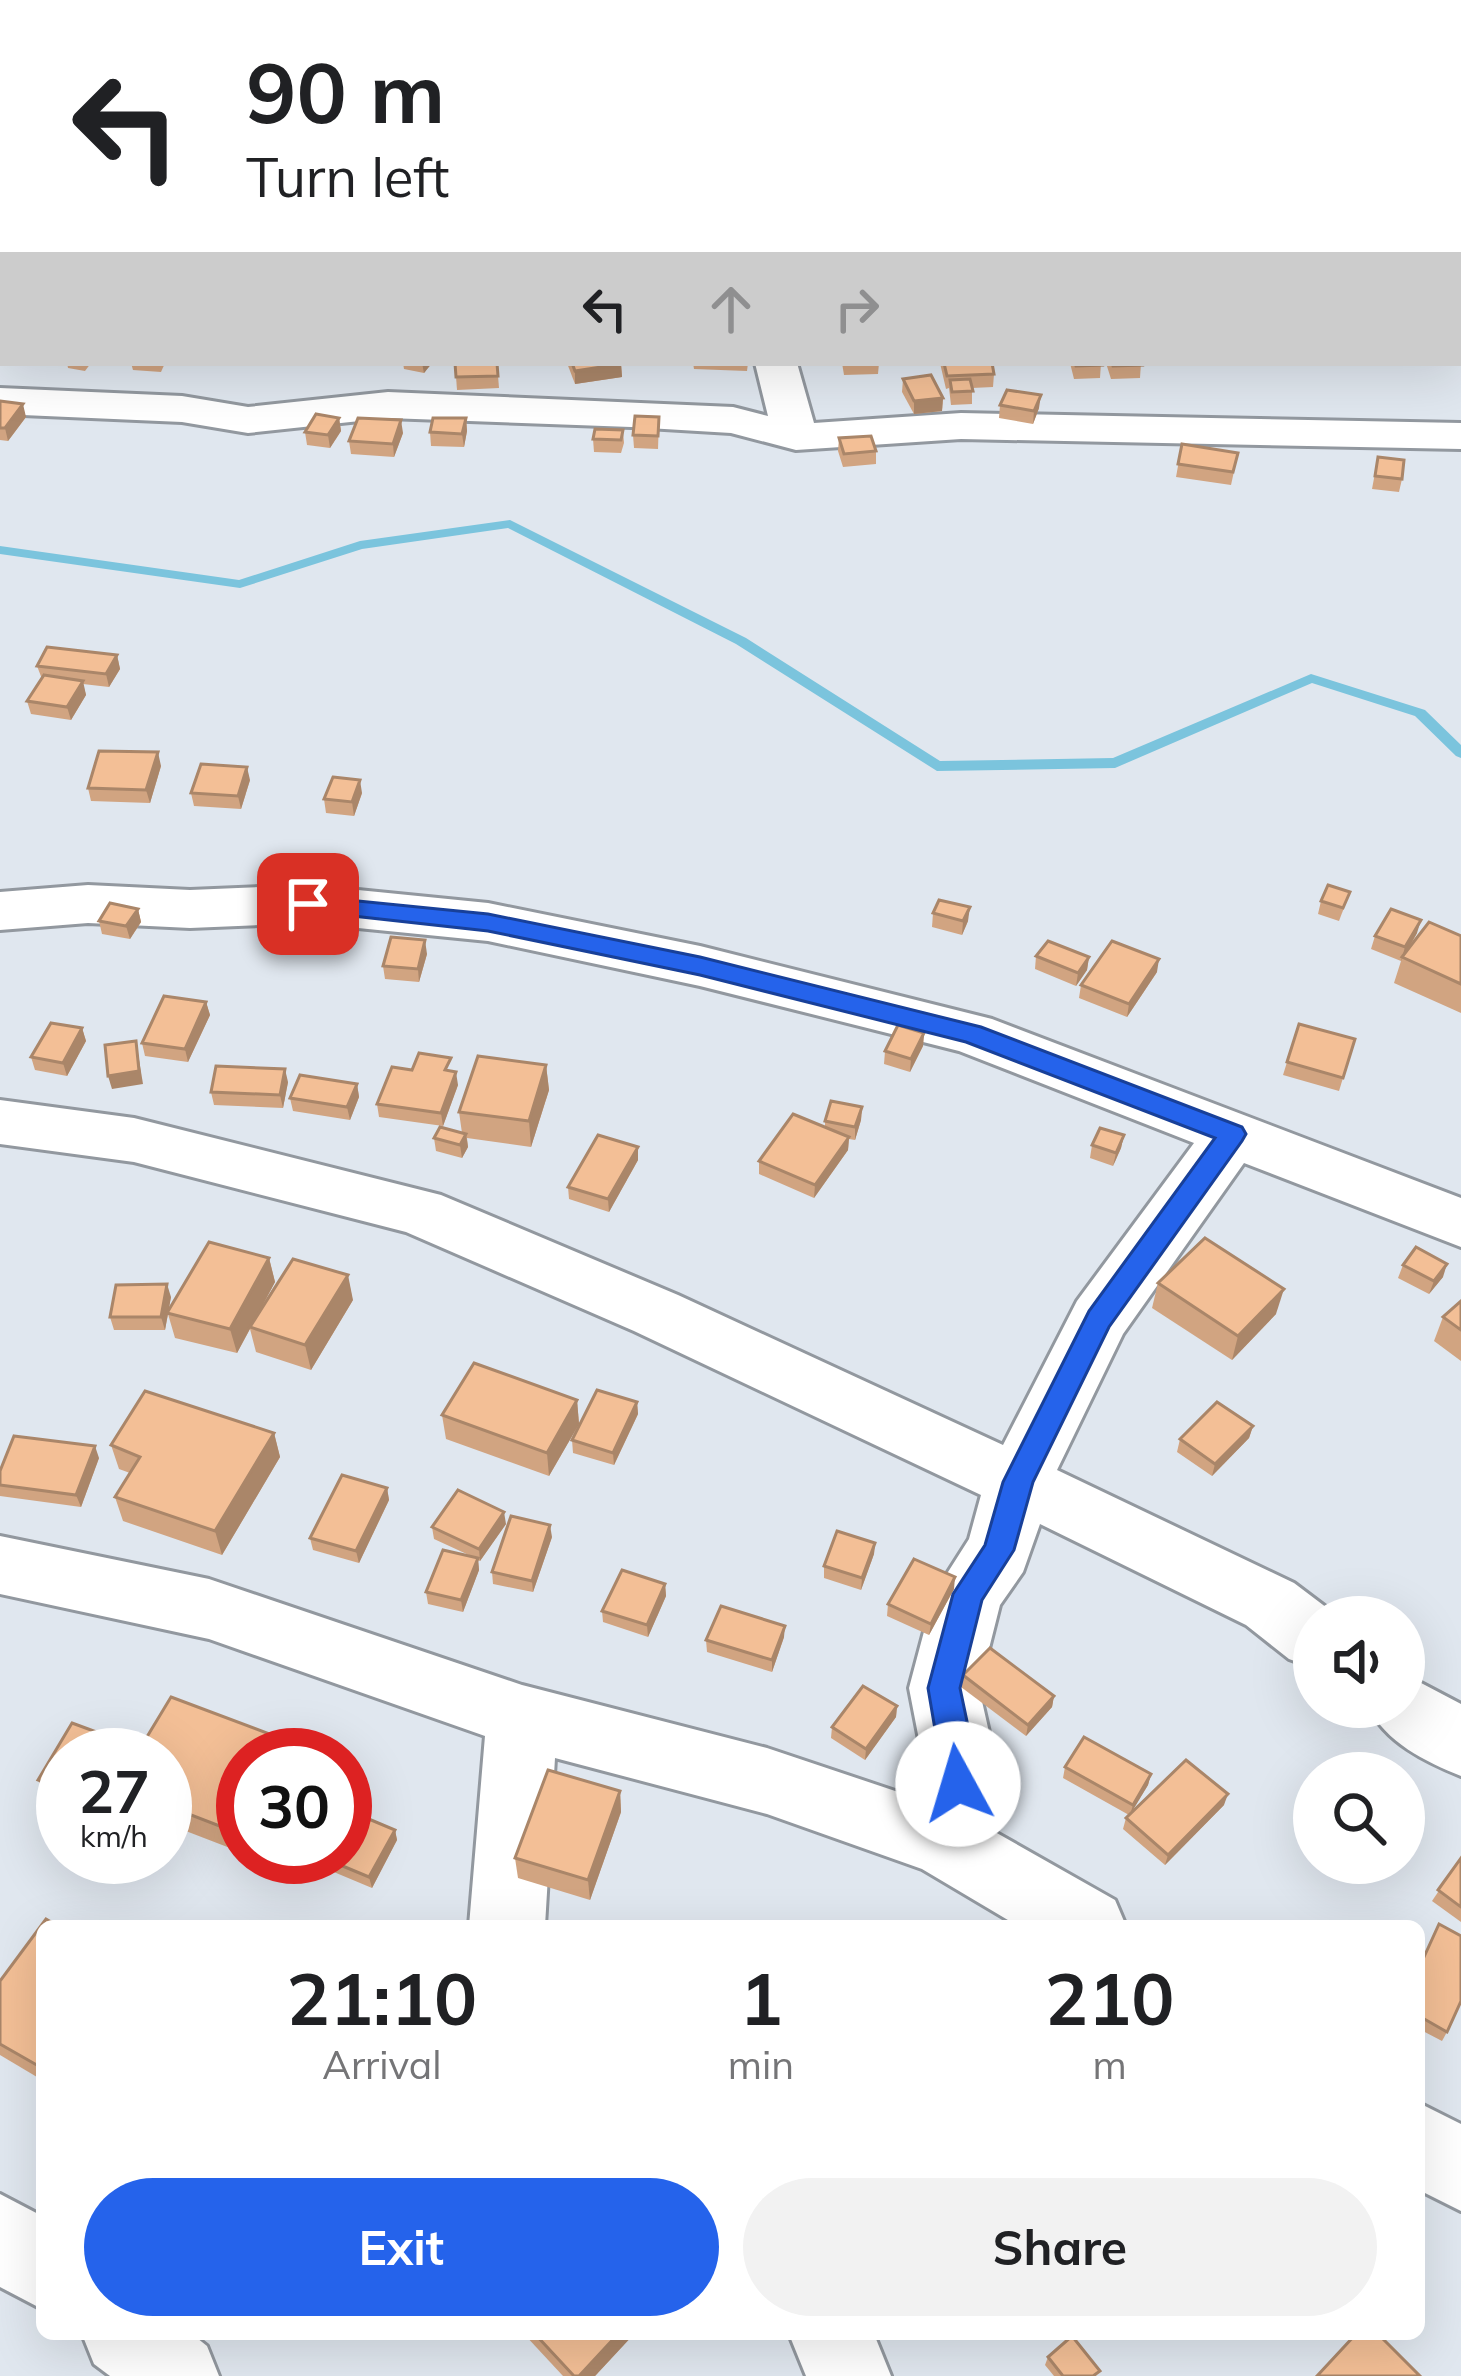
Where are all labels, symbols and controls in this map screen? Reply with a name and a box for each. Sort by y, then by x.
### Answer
text: 90 m [246,39,445,144]
icon: left [48,48,204,204]
text: Turn left [246,143,449,211]
icon: left [572,276,638,342]
icon: ahead [698,276,764,342]
icon: right [824,276,890,342]
pin [257,853,359,955]
icon: arrive [275,871,341,937]
map controls [1293,1596,1425,1884]
button: sound [1293,1596,1425,1728]
position arrow [895,1721,1021,1847]
speed limit sign: 30 [216,1728,372,1884]
button: search [1293,1752,1425,1884]
text: 27 [78,1753,150,1828]
text: km/h [80,1817,148,1855]
text: 21:10 [287,1953,477,2043]
text: 1 [739,1953,783,2043]
text: 210 [1045,1953,1174,2043]
text: Arrival [322,2040,442,2089]
text: min [728,2040,794,2089]
text: m [1092,2040,1127,2089]
button: Exit [84,2178,719,2316]
button: Share [743,2178,1377,2316]

